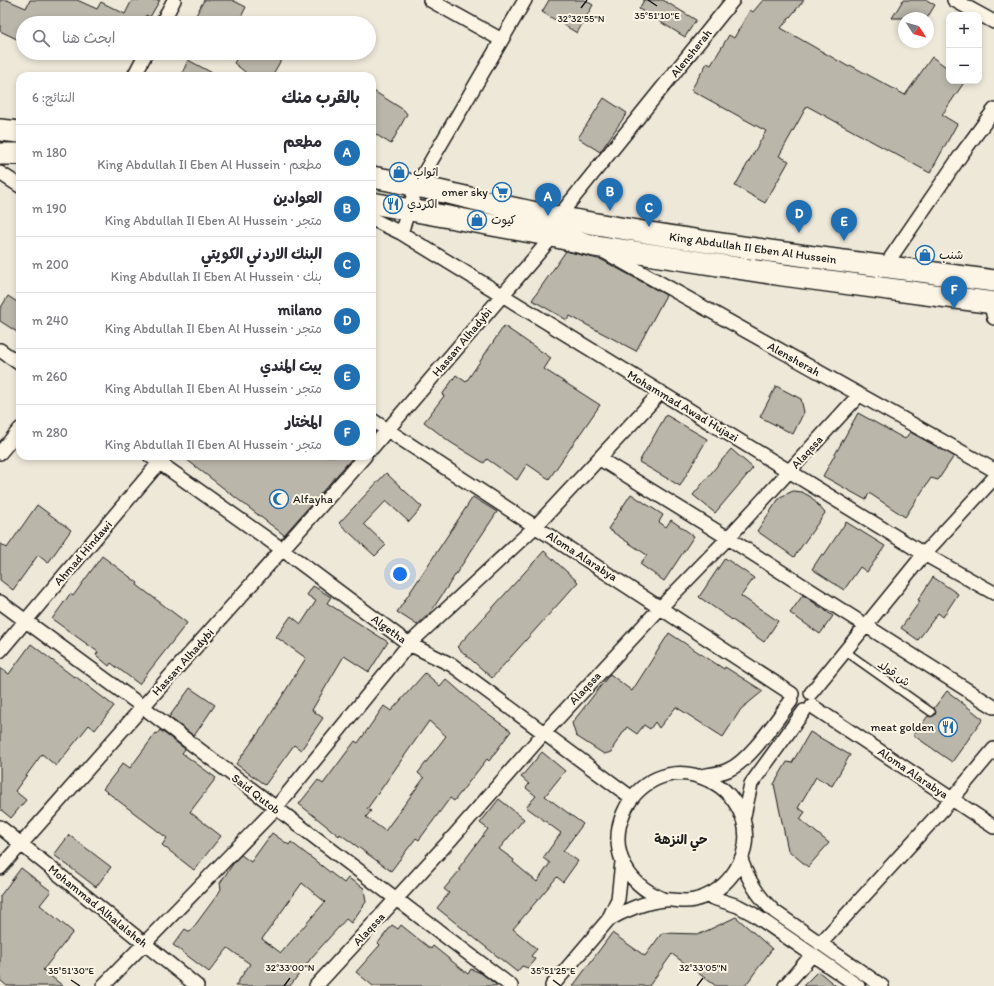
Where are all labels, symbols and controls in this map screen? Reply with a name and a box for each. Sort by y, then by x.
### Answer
text: 35°51'10"E [634,9,680,22]
text: 32°32'55"N [557,12,605,25]
north arrow [898,12,934,48]
map controls [946,12,982,84]
button: + [946,12,982,48]
search box [16,16,376,60]
street label: Alensherah [667,26,715,80]
icon: search [30,27,52,49]
text: ابحث هنا [62,29,116,47]
button: − [946,48,982,84]
text: بالقرب منك [282,87,360,107]
text: النتائج: 6 [32,90,75,105]
text: مطعم [283,133,322,151]
text: 180 m [32,145,67,160]
text: A [343,145,351,160]
text: مطعم · King Abdullah II Eben Al Hussein [97,157,322,172]
shop icon: اثواب [388,161,410,183]
place label: اثواب [413,165,438,180]
pin: B [597,178,623,211]
supermarket icon: omer sky [491,181,513,203]
pin: A [535,183,561,216]
place label: omer sky [442,185,488,199]
text: العوادين [273,189,322,207]
restaurant icon: الكردي [382,193,404,215]
pin: C [636,194,662,227]
place label: الكردي [407,197,438,213]
pin: D [786,200,812,233]
text: 190 m [32,201,67,216]
text: B [343,201,351,216]
pin: E [831,208,857,241]
shop icon: كيوت [466,209,488,231]
text: متجر · King Abdullah II Eben Al Hussein [105,213,322,228]
place label: كيوت [491,213,516,228]
street label: King Abdullah II Eben Al Hussein [668,229,838,267]
shop icon: شنب [914,244,936,266]
text: البنك الاردني الكويتي [201,245,322,263]
place label: شنب [939,248,963,263]
text: 200 m [32,257,69,272]
text: C [343,257,351,272]
text: بنك · King Abdullah II Eben Al Hussein [111,269,322,284]
pin: F [941,276,967,309]
text: milano [278,301,322,319]
street label: Hassan Alhadybi [429,305,495,379]
text: 240 m [32,313,69,328]
text: D [343,313,351,328]
text: متجر · King Abdullah II Eben Al Hussein [105,321,322,336]
street label: Alensherah [765,339,823,379]
text: بيت المندي [260,357,322,375]
street label: Mohammad Awad Hujazi [625,367,741,445]
text: 260 m [32,369,68,384]
text: E [343,369,351,384]
text: متجر · King Abdullah II Eben Al Hussein [105,381,322,396]
text: المختار [285,413,322,431]
text: 280 m [32,425,68,440]
text: F [344,425,350,440]
street label: Alaqssa [788,432,826,472]
text: متجر · King Abdullah II Eben Al Hussein [105,437,322,452]
mosque icon: Alfayha [268,488,290,510]
place label: Alfayha [293,492,333,506]
street label: Ahmad Hindawi [51,518,115,588]
street label: Aloma Alarabya [544,528,620,584]
your location [390,564,410,584]
street label: Algetha [369,612,409,646]
street label: Hassan Alhadybi [149,626,217,698]
street label: ش.قولد [875,657,913,689]
street label: Alaqssa [566,668,604,707]
restaurant icon: meat golden [937,716,959,738]
place label: meat golden [870,720,934,734]
street label: Aloma Alarabya [875,744,951,802]
street label: Said Qutob [229,771,283,817]
district label: حي النزهة [654,832,708,852]
street label: Mohammad Alhalalsheh [46,862,150,950]
street label: Alaqssa [350,909,388,948]
text: 32°33'00"N [265,961,315,974]
text: 32°33'05"N [679,961,727,974]
text: 35°51'30"E [48,964,95,977]
text: 35°51'25"E [530,964,576,977]

